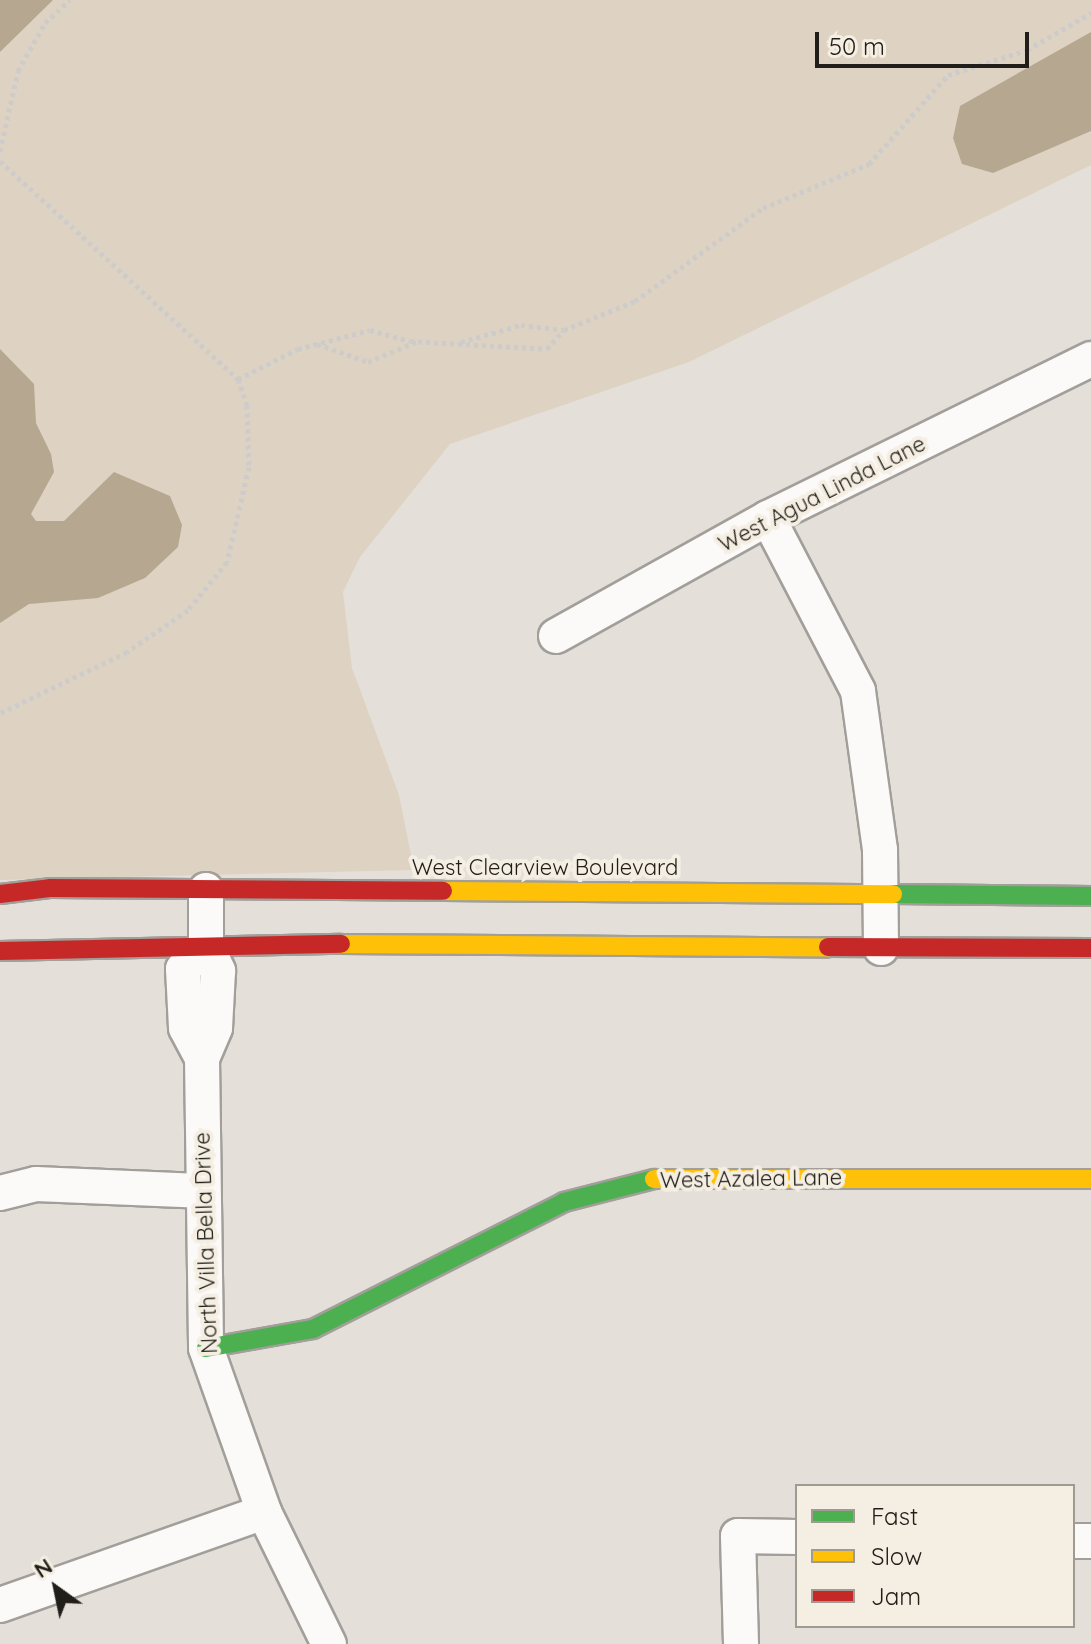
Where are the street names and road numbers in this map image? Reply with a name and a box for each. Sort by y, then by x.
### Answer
street label: West Agua Linda Lane [714,430,930,558]
street label: West Clearview Boulevard [412,855,678,881]
street label: North Villa Bella Drive [189,1132,223,1354]
street label: West Azalea Lane [660,1164,842,1194]

